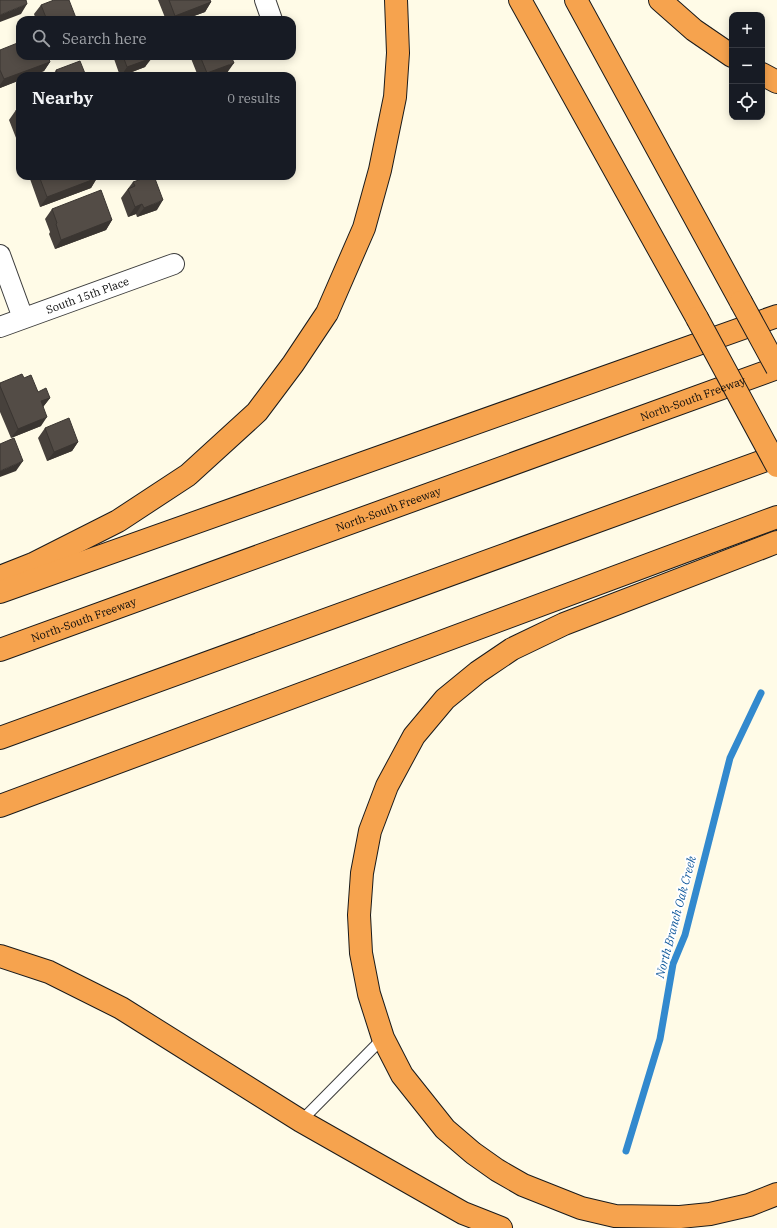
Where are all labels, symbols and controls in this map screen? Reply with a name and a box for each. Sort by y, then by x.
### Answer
map controls [729,12,765,120]
button: + [729,12,765,48]
search box [16,16,296,60]
icon: search [30,27,52,49]
text: Search here [62,29,147,48]
button: − [729,48,765,84]
button: locate [729,84,765,120]
text: Nearby [32,87,93,109]
text: 0 results [227,90,280,107]
street label: South 15th Place [44,274,131,317]
street label: North-South Freeway [638,373,747,424]
street label: North-South Freeway [334,484,443,535]
street label: North-South Freeway [29,594,138,645]
water label: North Branch Oak Creek [652,854,699,981]

